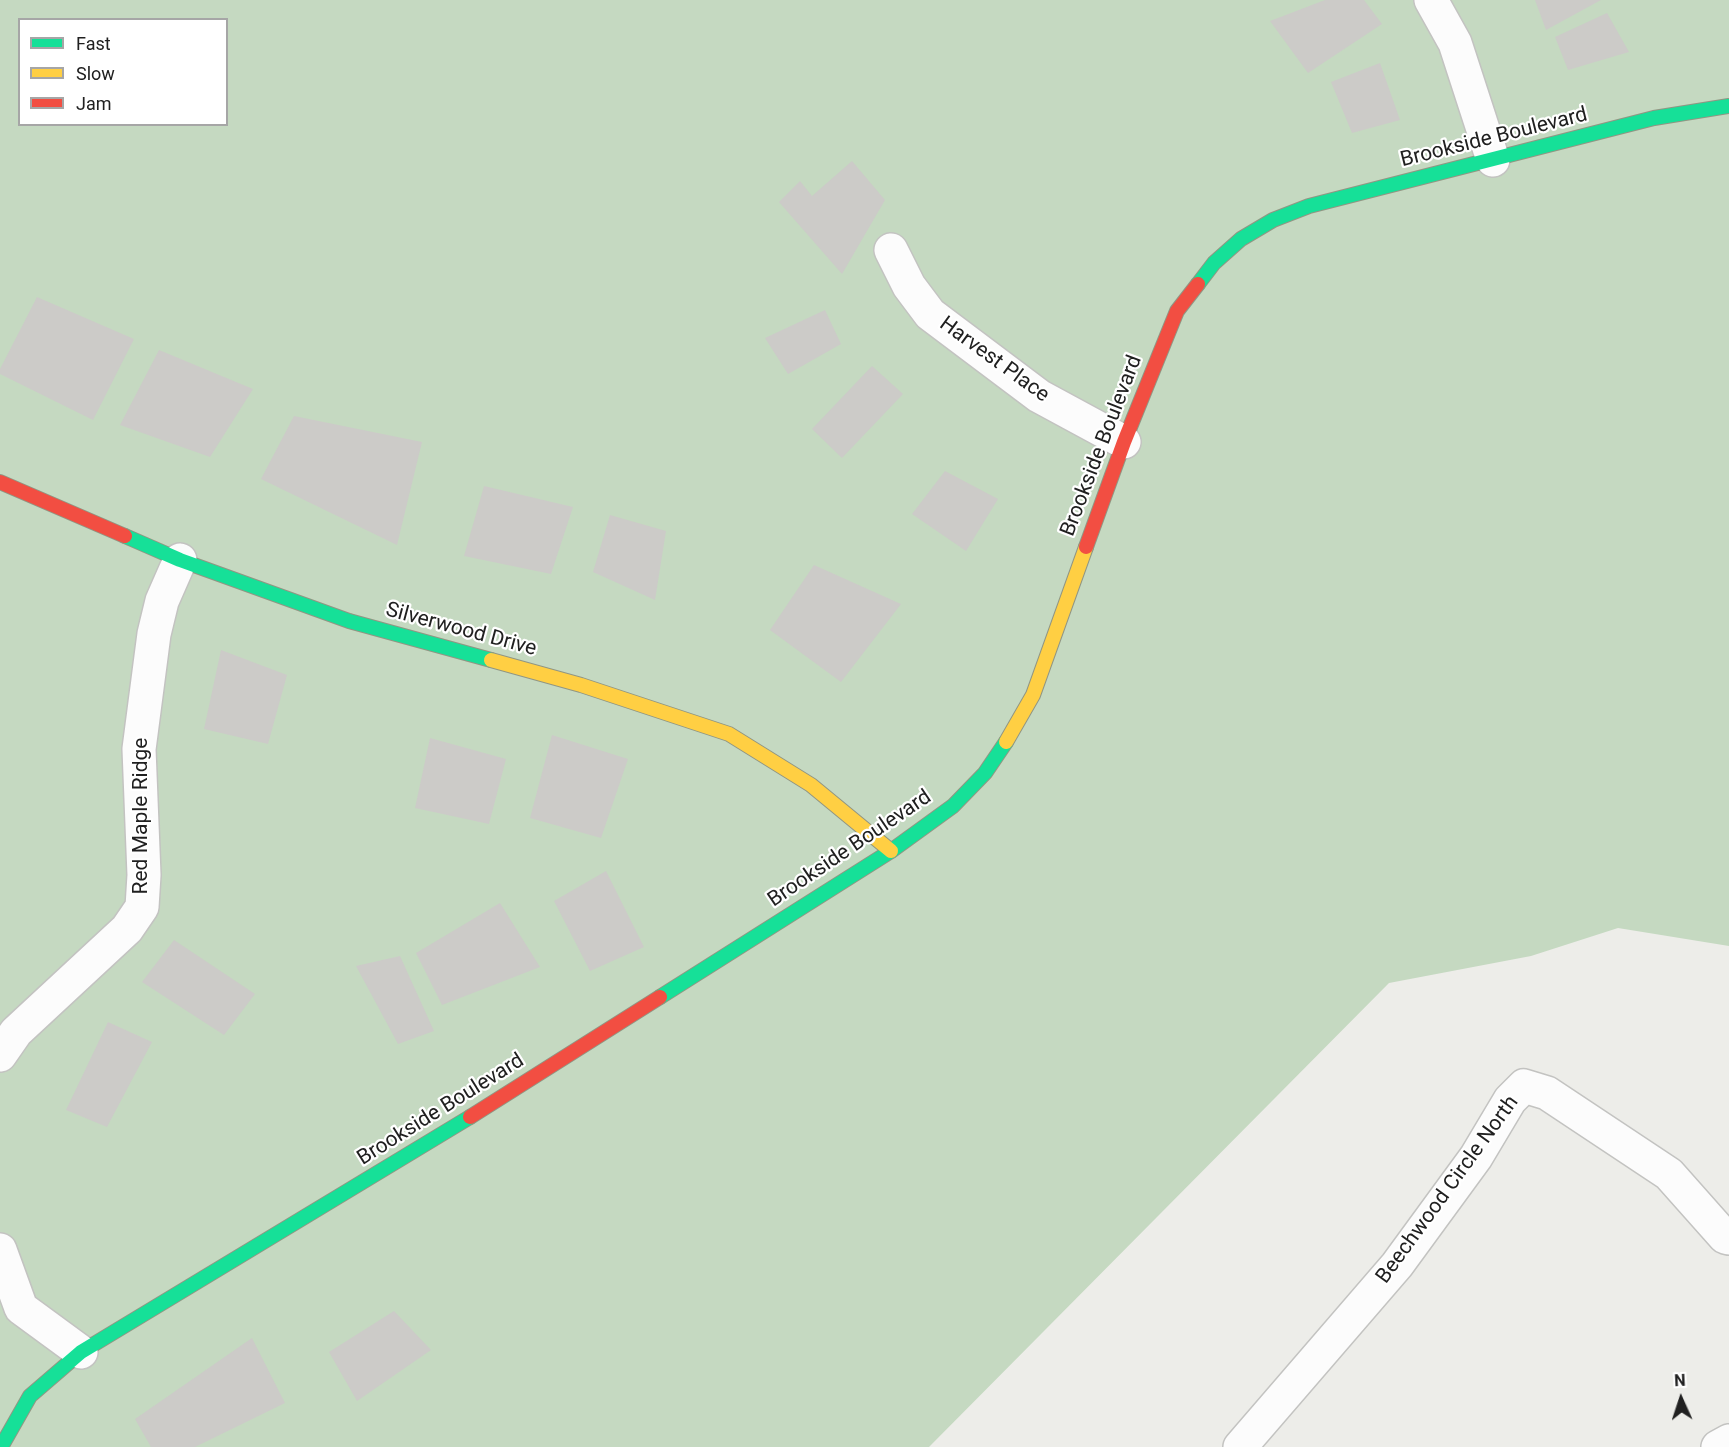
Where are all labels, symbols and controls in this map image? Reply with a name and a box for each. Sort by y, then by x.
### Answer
legend [18,18,228,126]
text: Fast [76,33,111,54]
text: Slow [76,63,115,84]
text: Jam [76,93,112,114]
street label: Brookside Boulevard [1398,103,1590,173]
street label: Harvest Place [934,312,1054,408]
street label: Brookside Boulevard [1056,352,1148,540]
street label: Silverwood Drive [383,598,539,662]
street label: Red Maple Ridge [129,738,155,894]
street label: Brookside Boulevard [764,785,936,913]
street label: Brookside Boulevard [353,1049,529,1171]
street label: Beechwood Circle North [1371,1091,1525,1289]
north arrow [1651,1369,1711,1429]
text: N [1674,1371,1686,1390]

